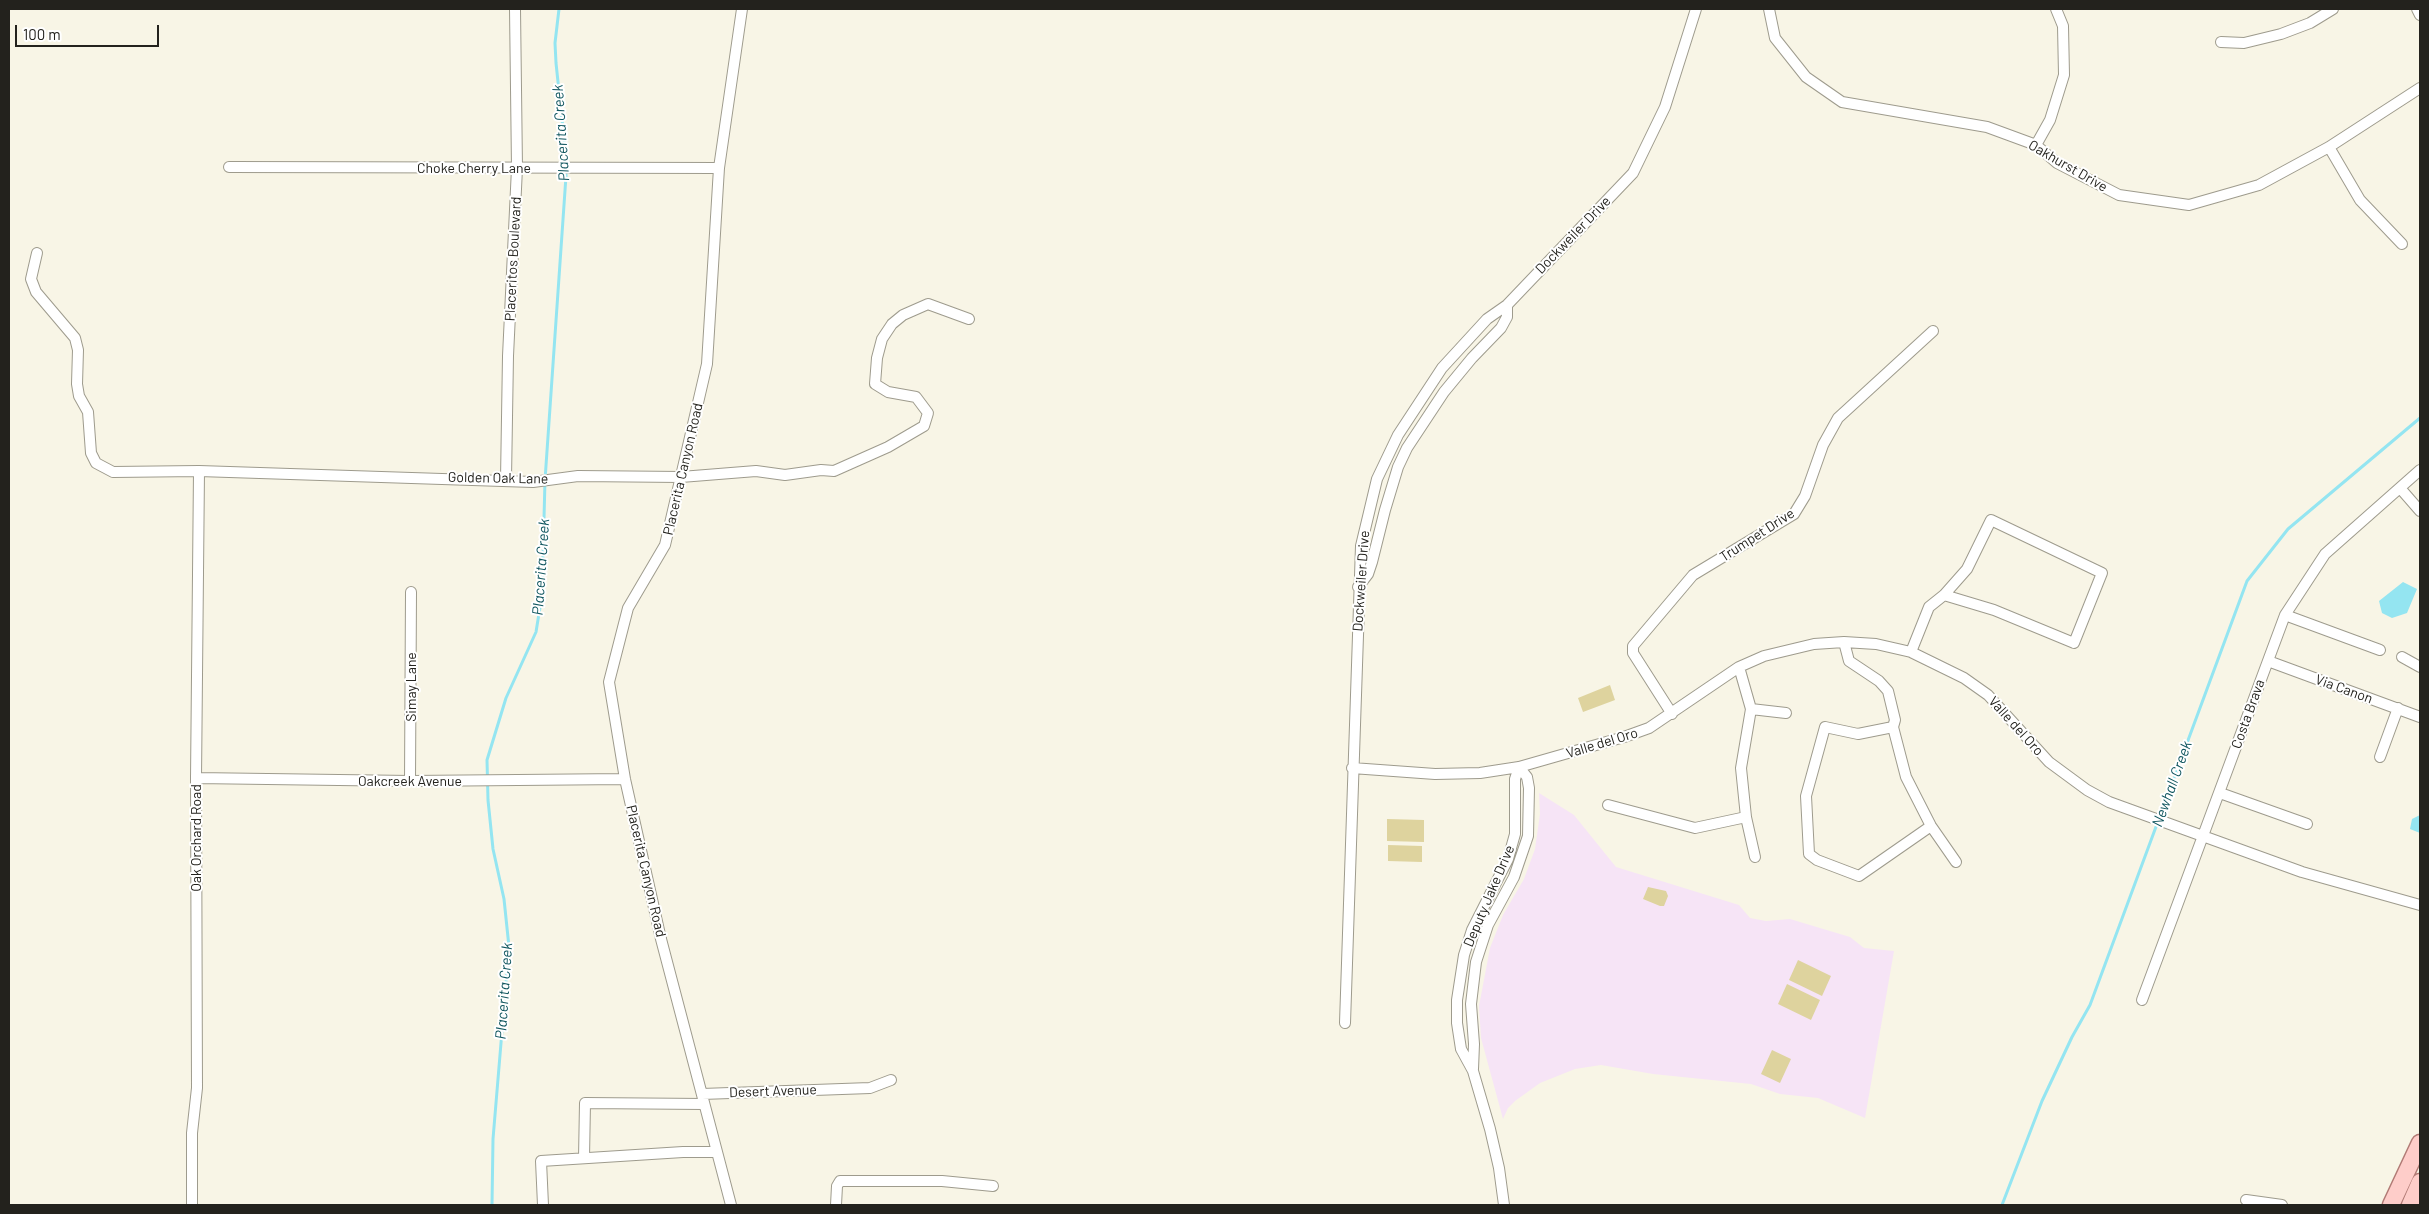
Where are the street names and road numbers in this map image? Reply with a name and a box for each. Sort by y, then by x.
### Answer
street label: Oakhurst Drive [2025,137,2111,195]
street label: Choke Cherry Lane [417,160,531,176]
street label: Dockweiler Drive [1532,193,1614,277]
street label: Placeritos Boulevard [501,196,525,322]
street label: Placerita Canyon Road [660,401,706,537]
street label: Golden Oak Lane [448,469,548,487]
street label: Trumpet Drive [1717,505,1797,565]
street label: Dockweiler Drive [1349,530,1373,632]
street label: Simay Lane [403,652,419,722]
street label: Via Canon [2313,671,2375,707]
street label: Costa Brava [2228,677,2268,751]
street label: Valle del Oro [1985,693,2047,759]
street label: Valle del Oro [1564,724,1640,762]
street label: Oakcreek Avenue [358,773,462,789]
street label: Oak Orchard Road [188,784,204,892]
street label: Placerita Canyon Road [623,803,669,939]
street label: Deputy Jake Drive [1460,842,1518,950]
street label: Desert Avenue [729,1081,817,1101]

